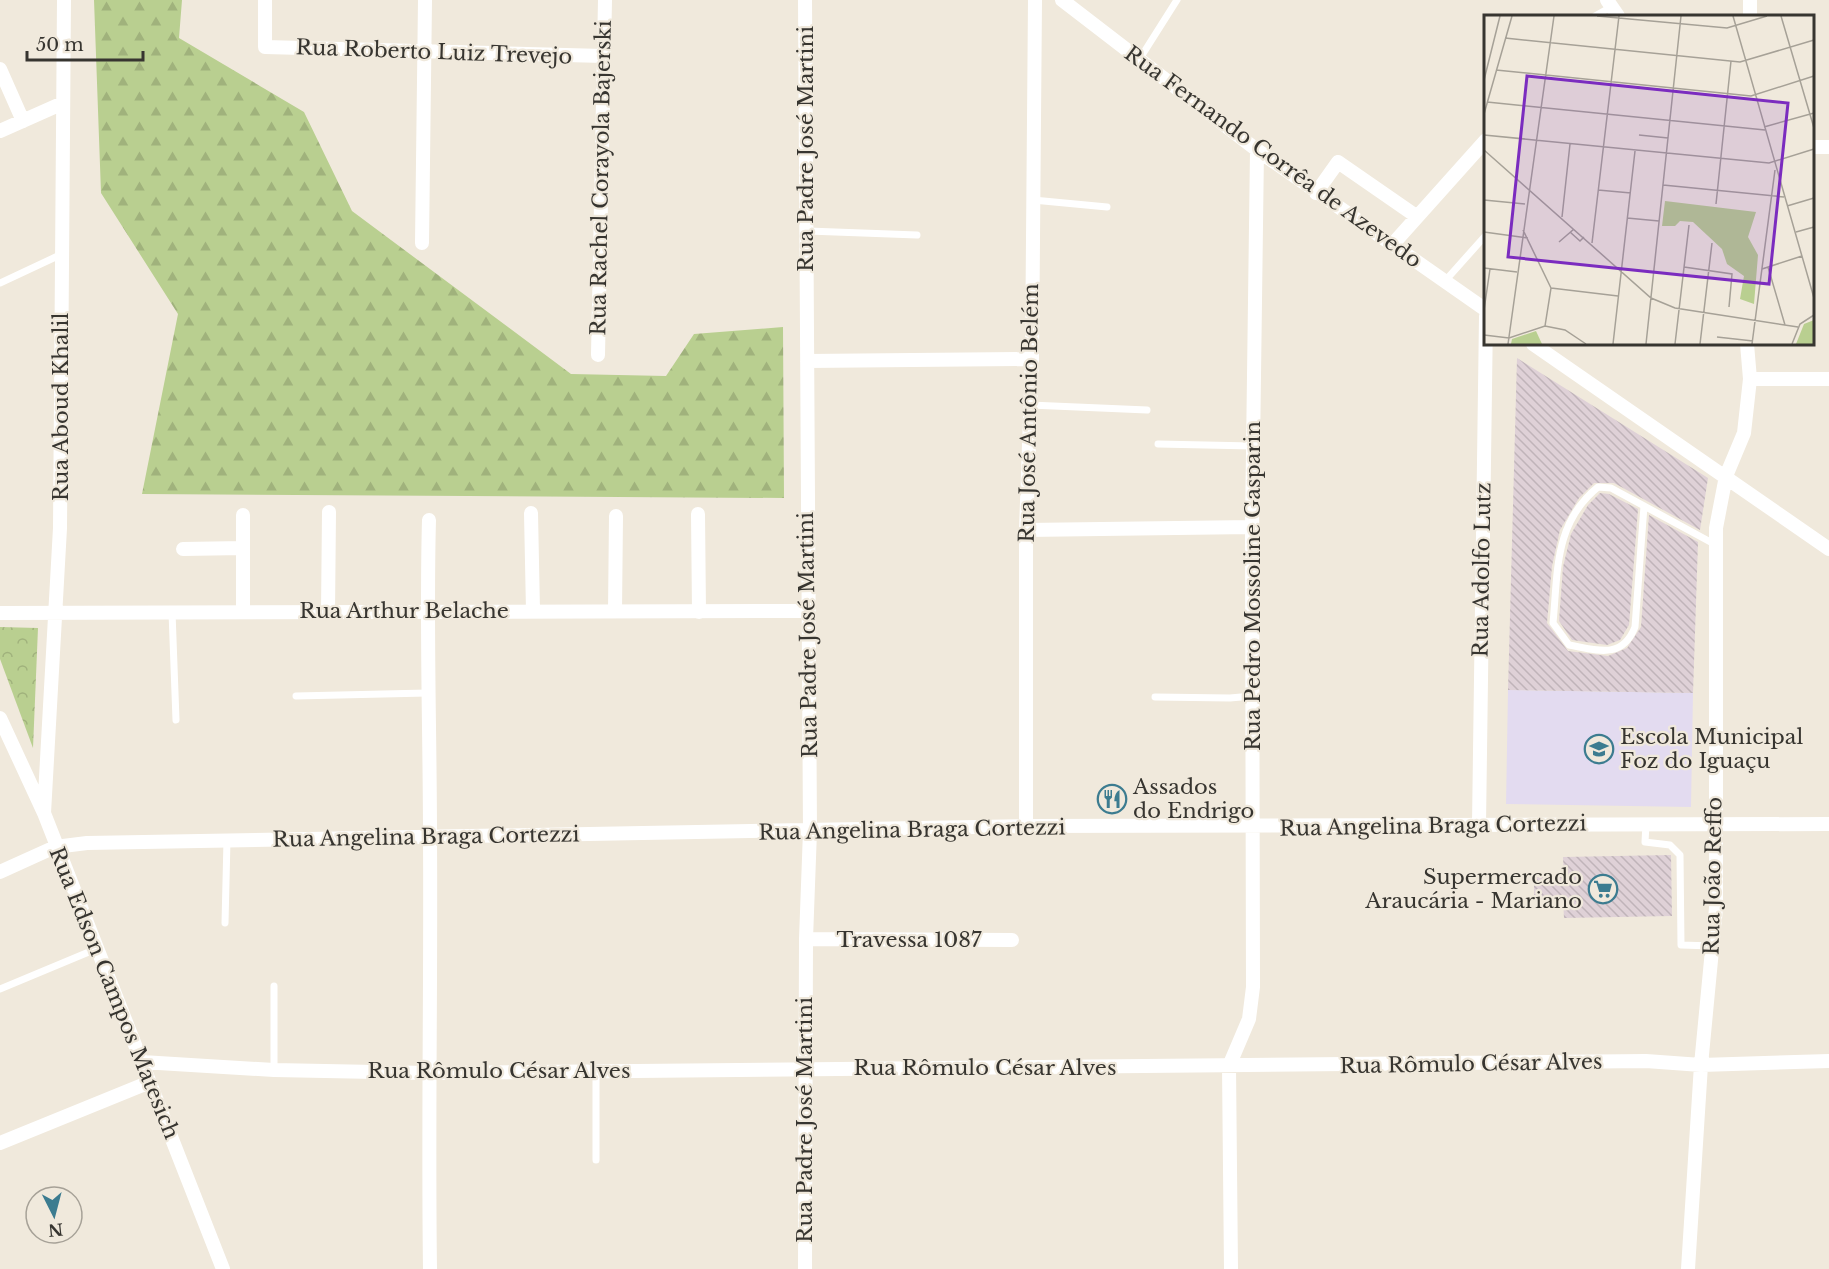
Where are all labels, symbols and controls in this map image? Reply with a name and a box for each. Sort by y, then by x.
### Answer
inset map [1484,15,1814,345]
street label: Rua Rachel Corayola Bajerski [585,20,617,336]
scale bar [27,24,142,62]
street label: Rua Padre José Martini [793,26,819,272]
text: 50 m [36,34,84,56]
street label: Rua Roberto Luiz Trevejo [295,34,573,70]
street label: Rua Fernando Corrêa de Azevedo [1119,40,1427,274]
street label: Rua José Antônio Belém [1014,283,1044,543]
street label: Rua Aboud Khalil [48,313,74,501]
street label: Rua Pedro Mossoline Gasparin [1240,421,1266,751]
street label: Rua Adolfo Lutz [1467,482,1497,658]
street label: Rua Padre José Martini [793,512,823,758]
street label: Rua Arthur Belache [299,598,509,624]
place label: Escola Municipal Foz do Iguaçu [1620,724,1804,774]
school or university icon: Escola Municipal Foz do Iguaçu [1583,733,1615,765]
place label: Assados do Endrigo [1132,774,1254,824]
restaurant icon: Assados do Endrigo [1096,783,1128,815]
street label: Rua João Reffo [1699,797,1727,955]
street label: Rua Angelina Braga Cortezzi [1279,810,1587,842]
street label: Rua Angelina Braga Cortezzi [758,814,1066,846]
street label: Rua Angelina Braga Cortezzi [272,821,580,853]
street label: Rua Edson Campos Matesich [43,843,185,1143]
place label: Supermercado Araucária - Mariano [1364,864,1582,914]
supermarket icon: Supermercado Araucária - Mariano [1587,873,1619,905]
street label: Travessa 1087 [836,927,982,953]
street label: Rua Padre José Martini [792,997,818,1243]
street label: Rua Rômulo César Alves [1339,1049,1603,1079]
street label: Rua Rômulo César Alves [854,1055,1116,1081]
street label: Rua Rômulo César Alves [368,1058,630,1084]
north arrow [24,1185,84,1245]
text: N [47,1219,64,1241]

